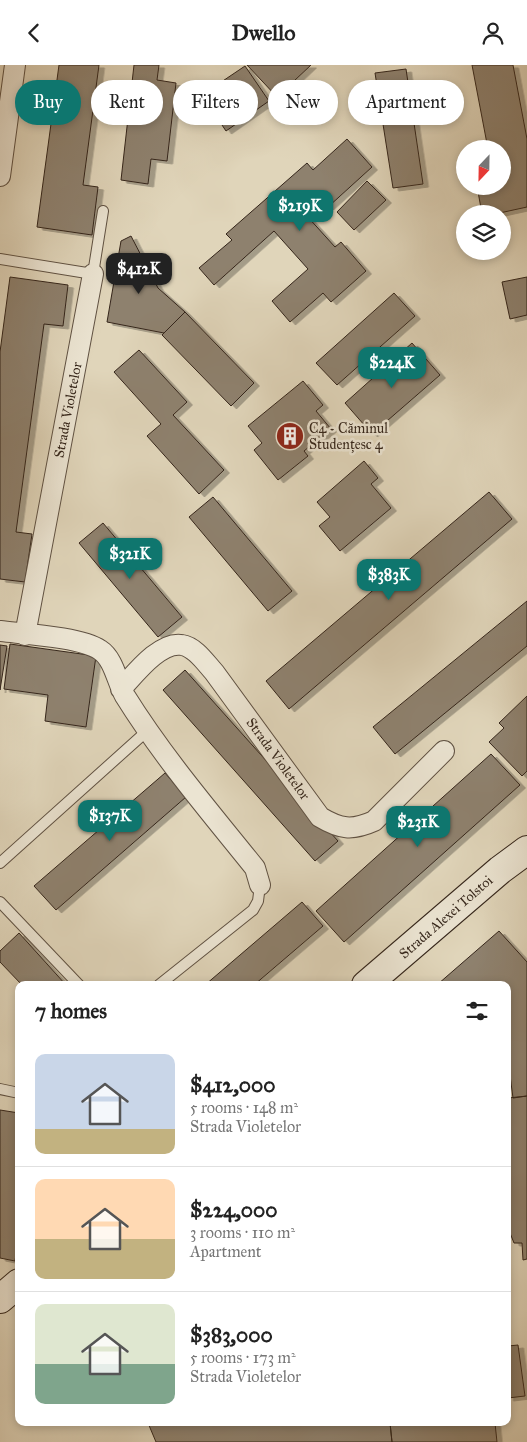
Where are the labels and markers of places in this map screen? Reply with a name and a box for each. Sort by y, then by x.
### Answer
pin: $219K [265,189,335,232]
pin: $412K [104,253,174,295]
pin: $224K [357,347,427,389]
place label: C4 - Căminul Studențesc 4 [309,420,388,453]
building icon: C4 - Căminul Studențesc 4 [275,421,305,451]
pin: $321K [95,537,165,580]
pin: $383K [354,559,424,601]
pin: $137K [75,799,145,842]
pin: $231K [383,805,453,848]

